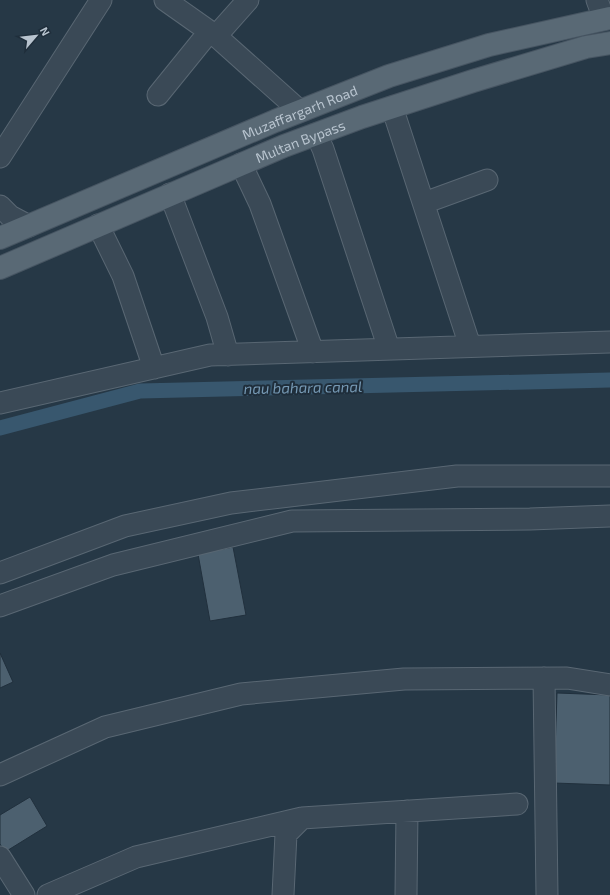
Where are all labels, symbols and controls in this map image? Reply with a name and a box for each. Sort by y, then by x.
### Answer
north arrow [16,16,56,56]
text: N [38,25,53,38]
street label: Muzaffargarh Road [239,81,360,143]
street label: Multan Bypass [253,116,347,166]
water label: nau bahara canal [243,377,363,397]

